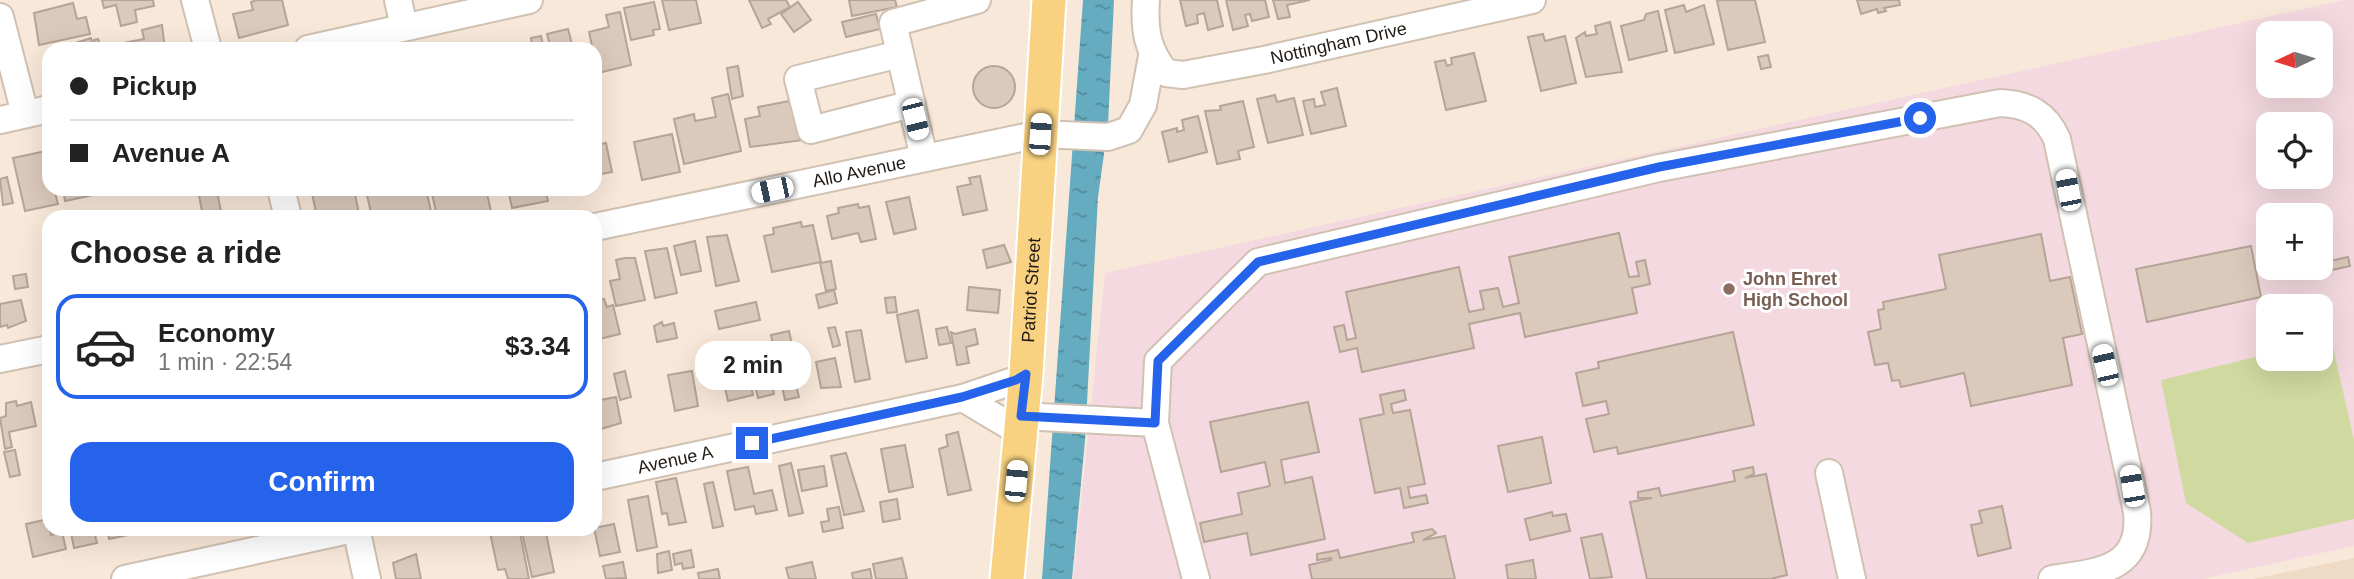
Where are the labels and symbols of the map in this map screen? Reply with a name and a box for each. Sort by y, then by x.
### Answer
street label: Nottingham Drive [1269,18,1409,68]
north arrow [2256,21,2333,98]
car [900,96,931,142]
route start [1904,102,1936,134]
car [1029,112,1052,156]
street label: Allo Avenue [811,152,908,191]
car [2054,167,2083,213]
car [750,175,795,205]
street label: Patriot Street [1018,237,1044,343]
place label: John Ehret High School [1743,269,1848,310]
marker: John Ehret High School [1721,281,1737,297]
callout: 2 min [694,342,810,390]
car [2091,342,2120,388]
route end [736,427,768,459]
street label: Avenue A [636,442,715,478]
car [1004,459,1029,503]
car [2119,463,2146,509]

